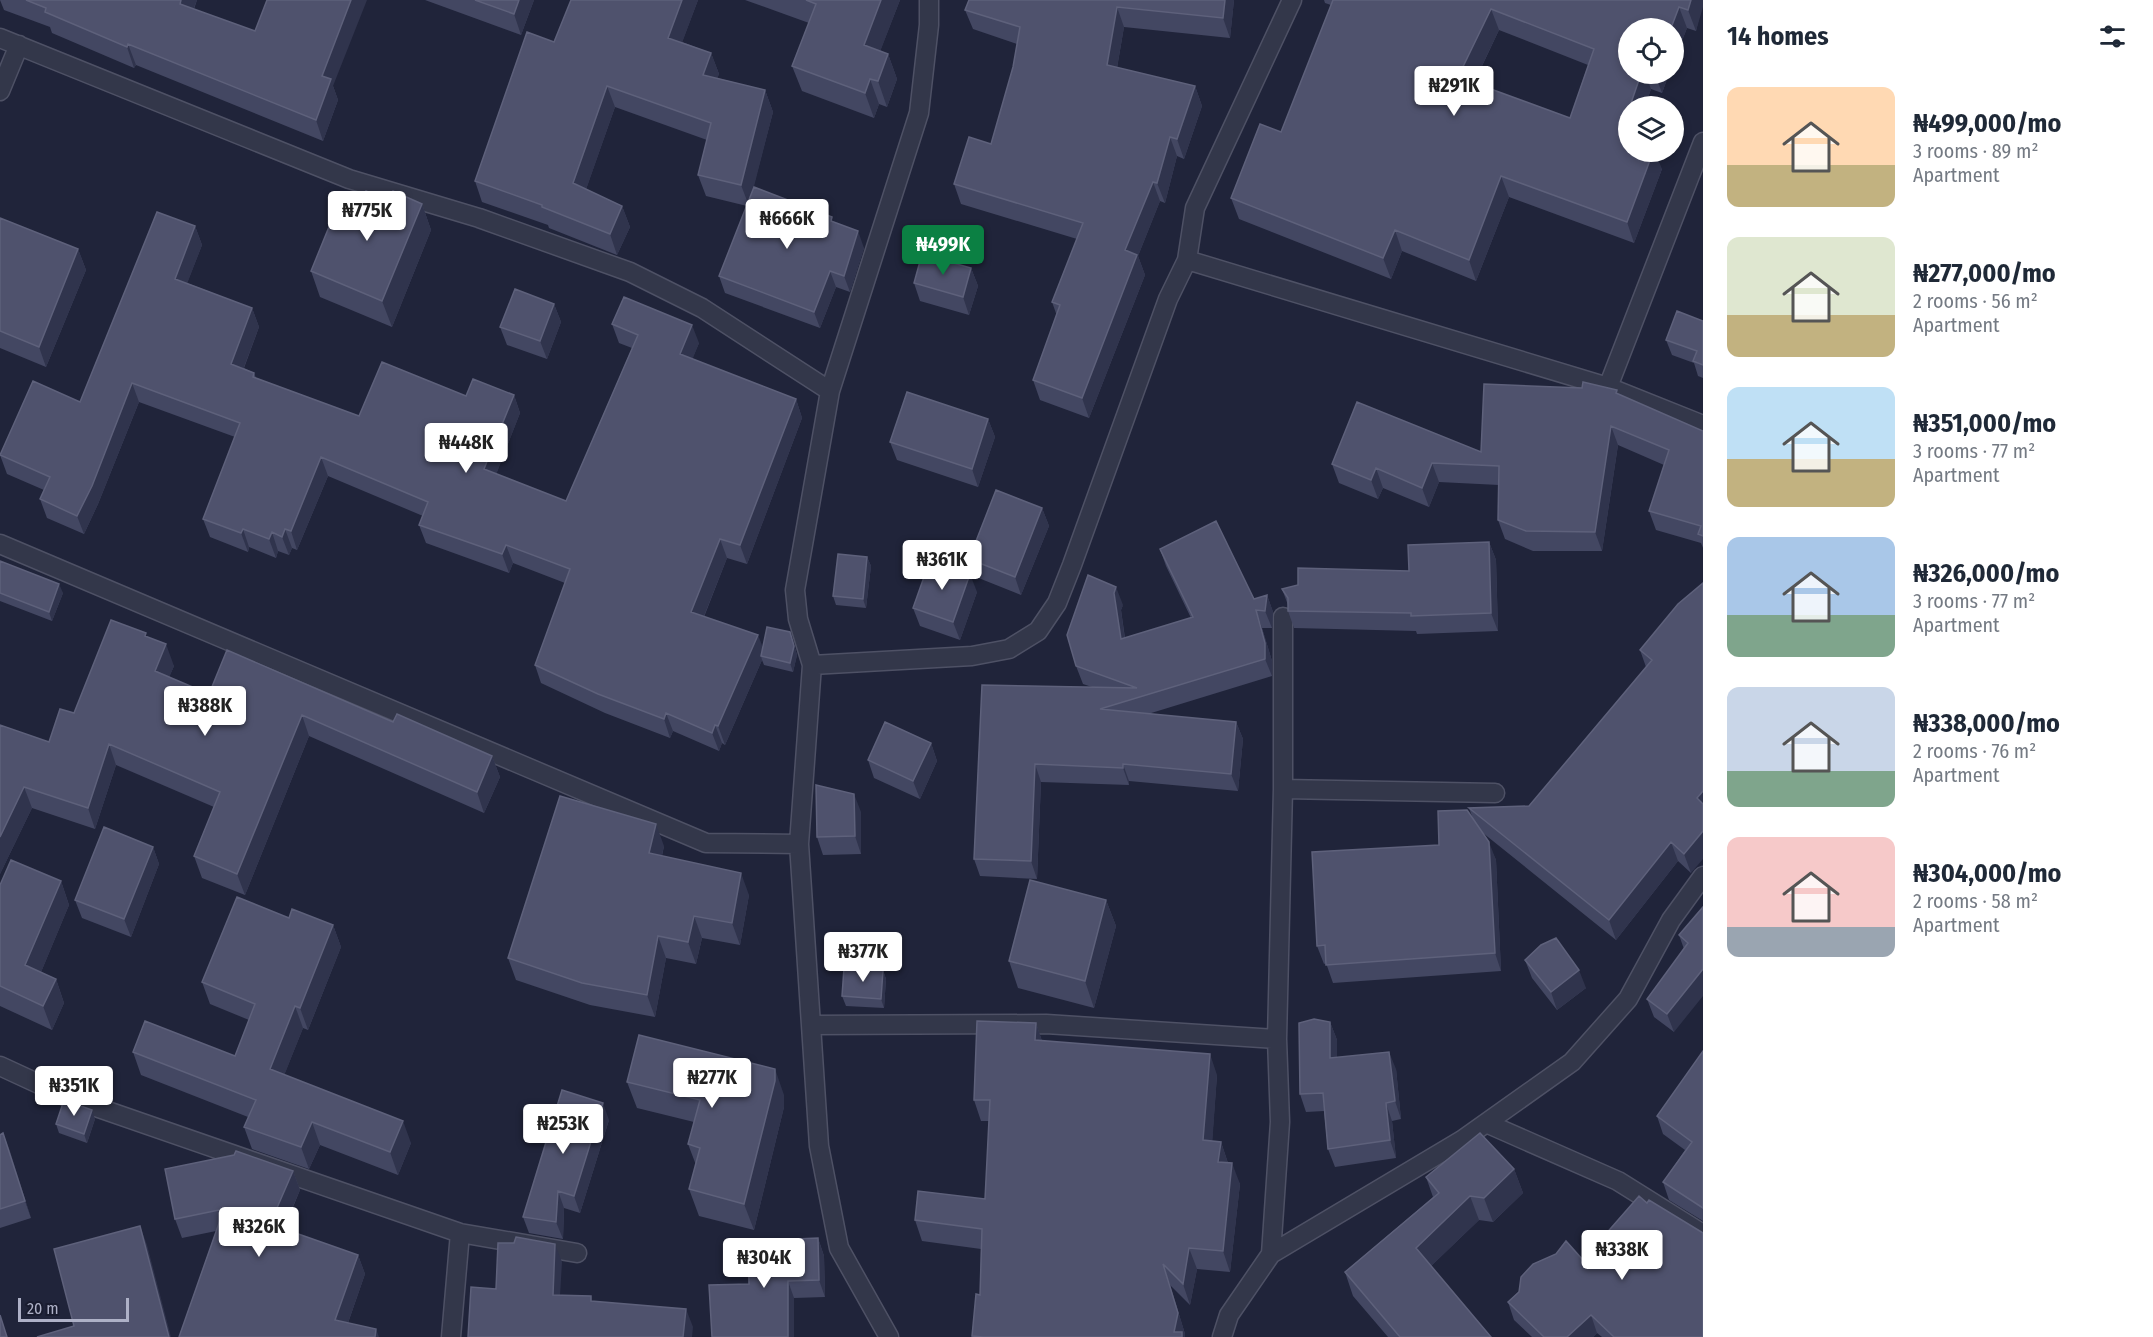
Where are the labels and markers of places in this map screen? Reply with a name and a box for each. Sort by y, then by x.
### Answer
pin: ₦291K [1412,66,1496,117]
pin: ₦775K [325,191,409,242]
pin: ₦666K [745,199,829,250]
pin: ₦499K [901,225,985,276]
pin: ₦448K [424,423,508,474]
pin: ₦361K [900,540,984,591]
pin: ₦388K [163,686,247,737]
pin: ₦377K [821,932,905,983]
pin: ₦277K [670,1058,754,1109]
pin: ₦351K [32,1066,116,1117]
pin: ₦253K [521,1104,605,1155]
pin: ₦326K [217,1207,301,1258]
pin: ₦338K [1580,1230,1664,1281]
pin: ₦304K [722,1238,806,1289]

